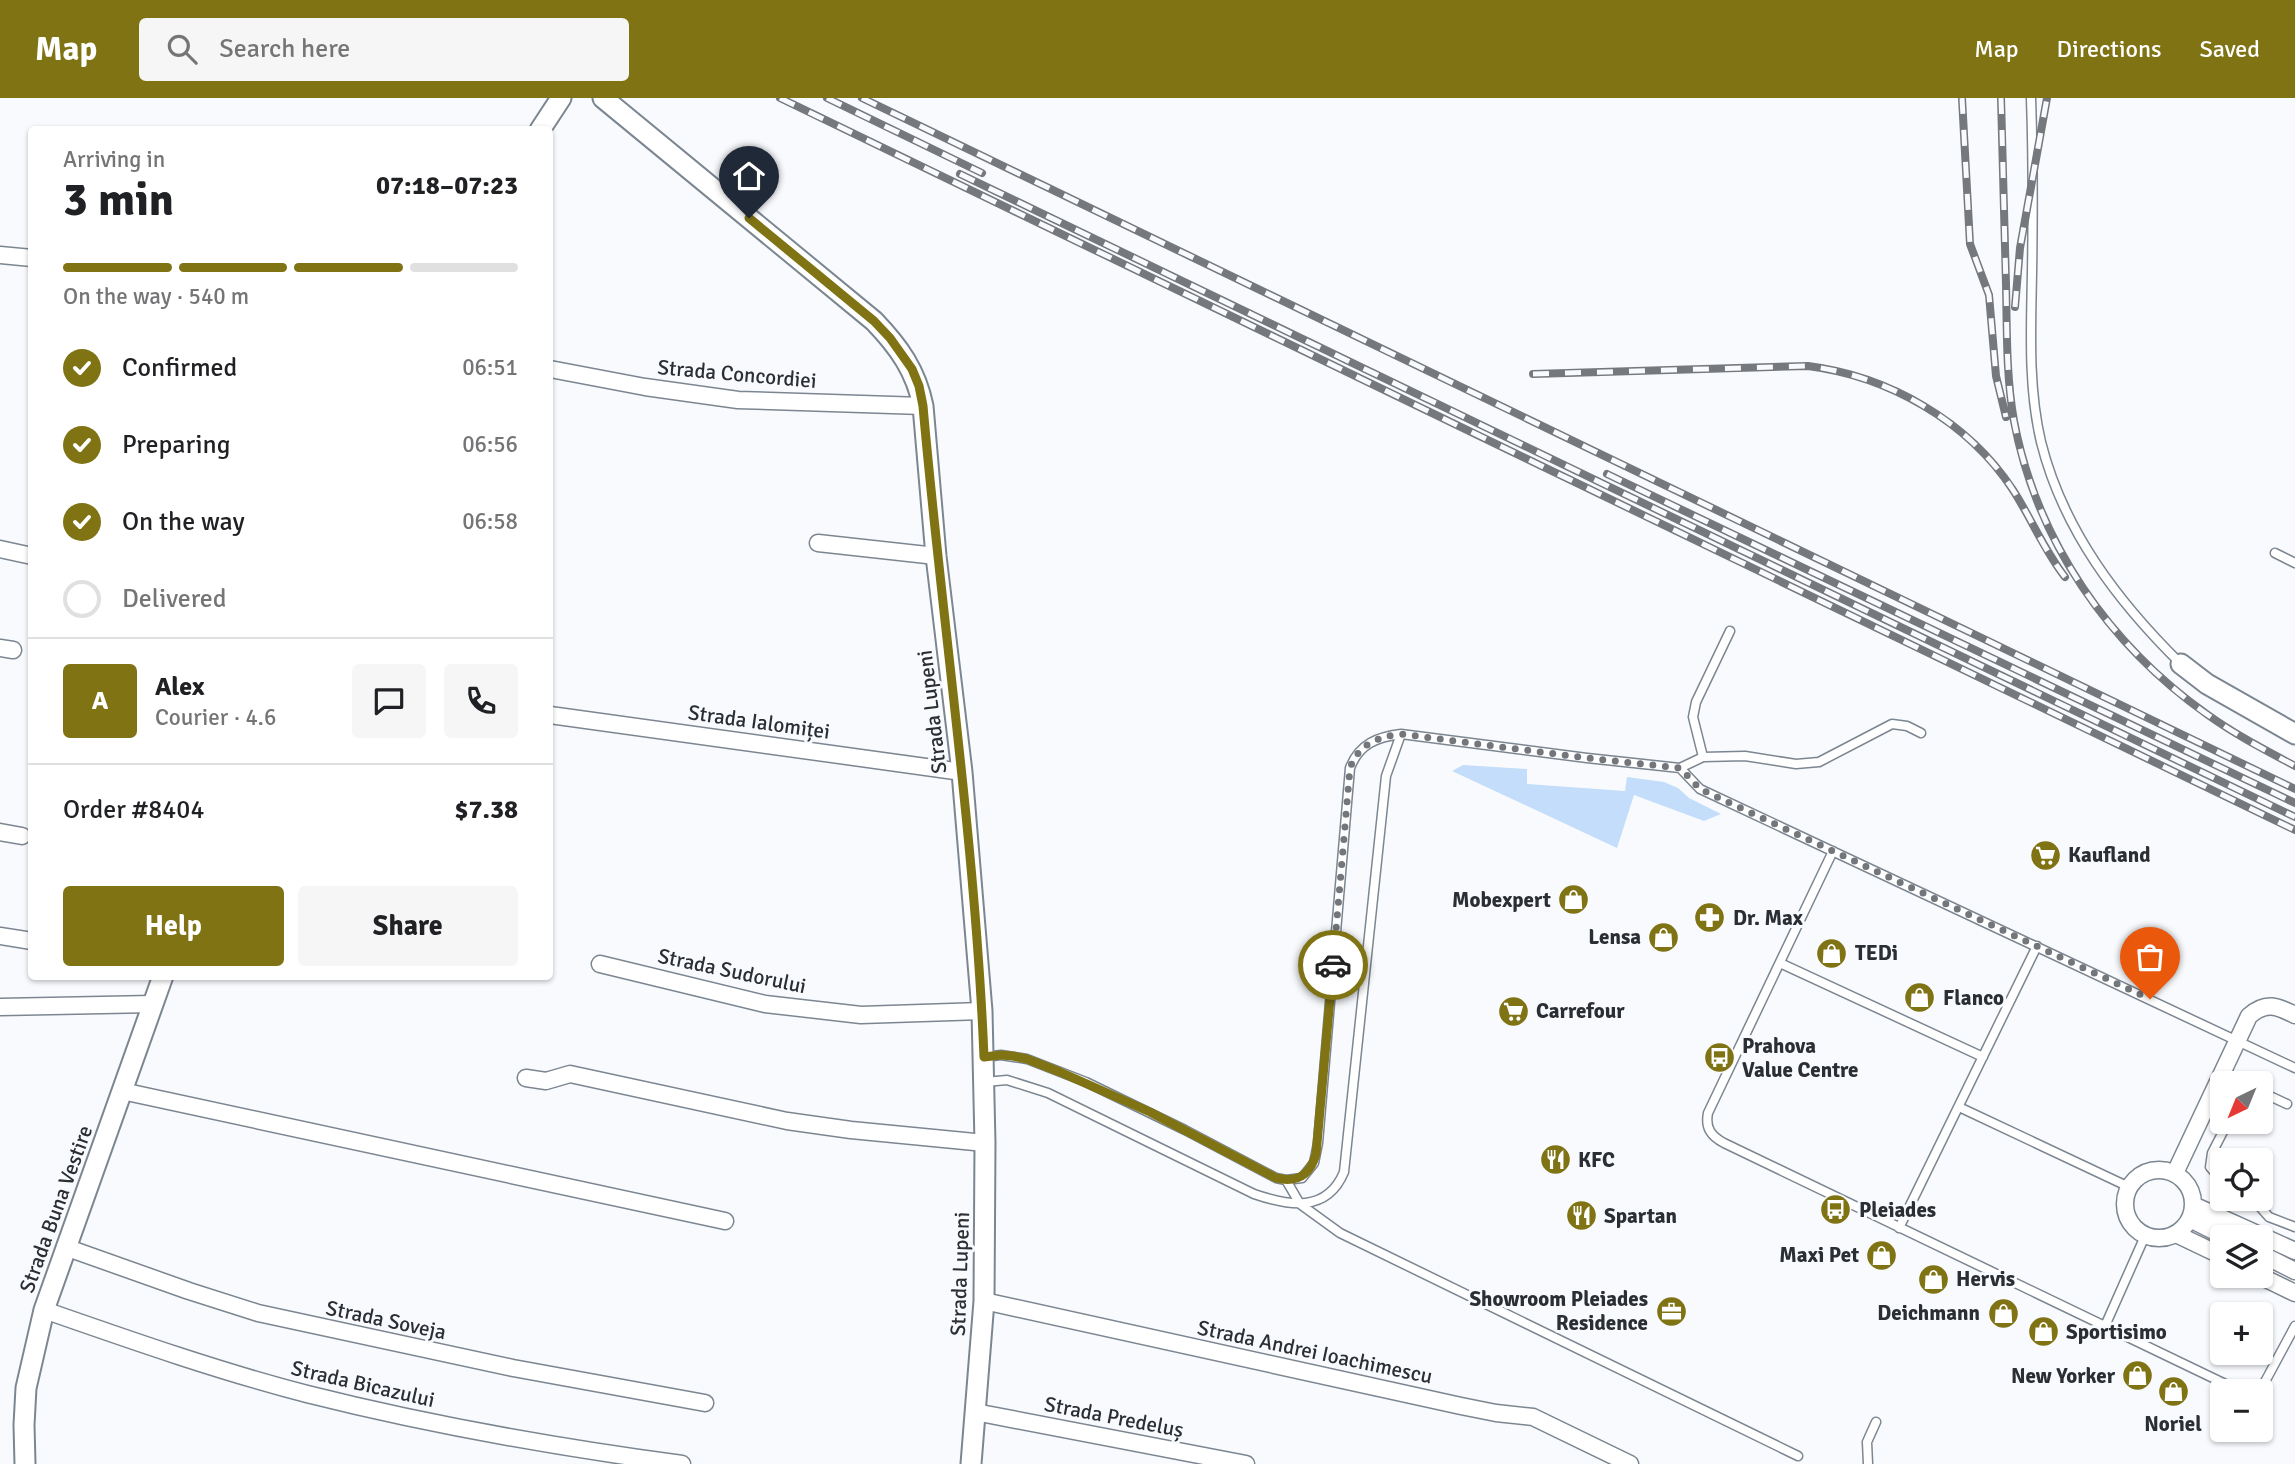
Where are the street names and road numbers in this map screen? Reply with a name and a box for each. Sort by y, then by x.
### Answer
street label: Strada Concordiei [656,354,818,394]
street label: Strada Lupeni [912,649,952,775]
street label: Strada Ialomiței [686,699,832,745]
street label: Strada Sudorului [655,943,809,999]
street label: Strada Buna Vestire [14,1122,98,1296]
street label: Strada Lupeni [945,1211,975,1337]
street label: Strada Soveja [324,1295,448,1345]
street label: Strada Andrei Ioachimescu [1195,1314,1435,1390]
street label: Strada Bicazului [289,1355,437,1413]
street label: Strada Predeluș [1042,1391,1186,1443]

